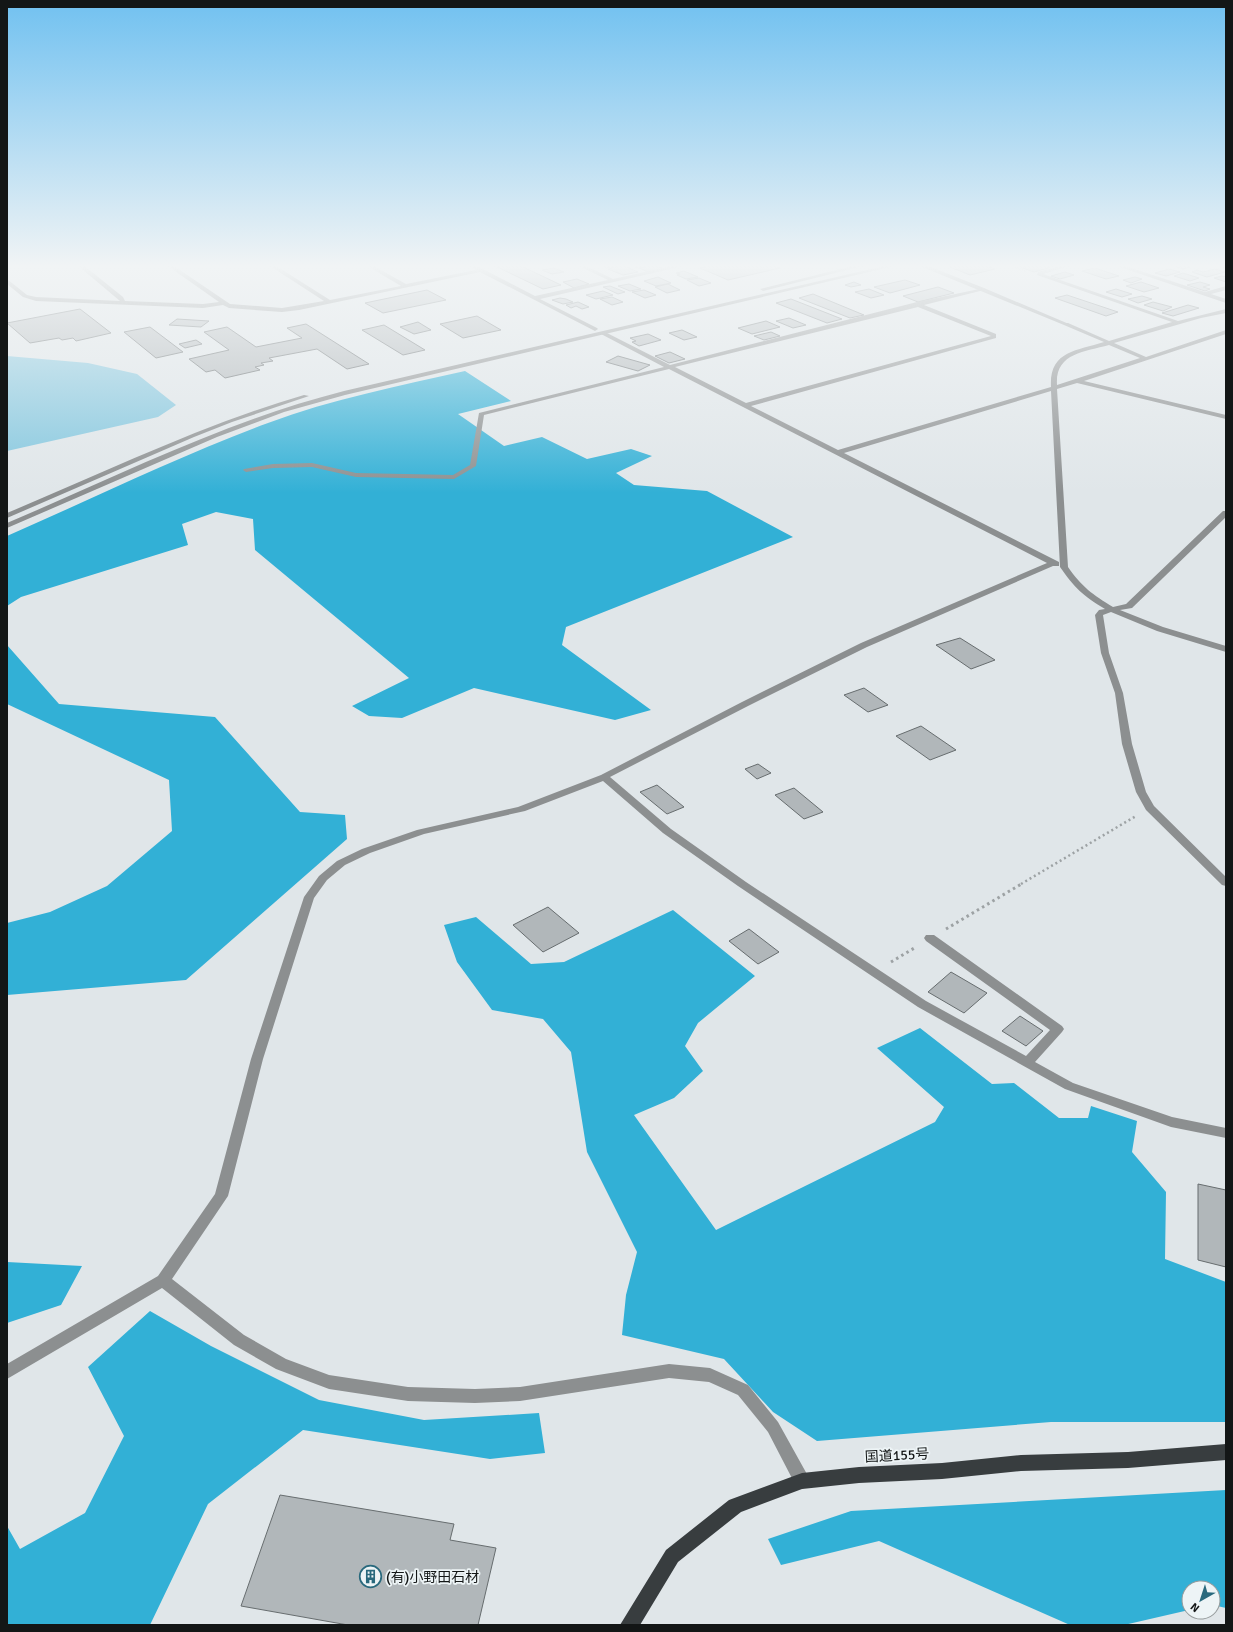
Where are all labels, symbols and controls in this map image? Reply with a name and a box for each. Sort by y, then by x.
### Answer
street label: 国道155号 [864,1445,930,1466]
building icon: (有)小野田石材 [357,1564,383,1590]
place label: (有)小野田石材 [386,1569,479,1586]
north arrow [1181,1580,1221,1620]
text: N [1188,1600,1202,1615]

